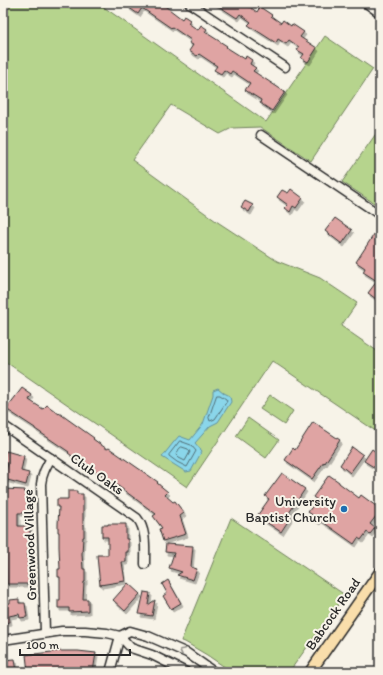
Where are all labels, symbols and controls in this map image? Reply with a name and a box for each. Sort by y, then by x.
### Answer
street label: Club Oaks [67,449,127,499]
street label: Greenwood Village [20,489,40,601]
place label: University Baptist Church [246,493,336,526]
marker: University Baptist Church [339,504,349,514]
street label: Babcock Road [302,574,364,653]
scale bar [20,631,130,657]
text: 100 m [26,638,59,652]
one-way arrow [178,648,186,656]

